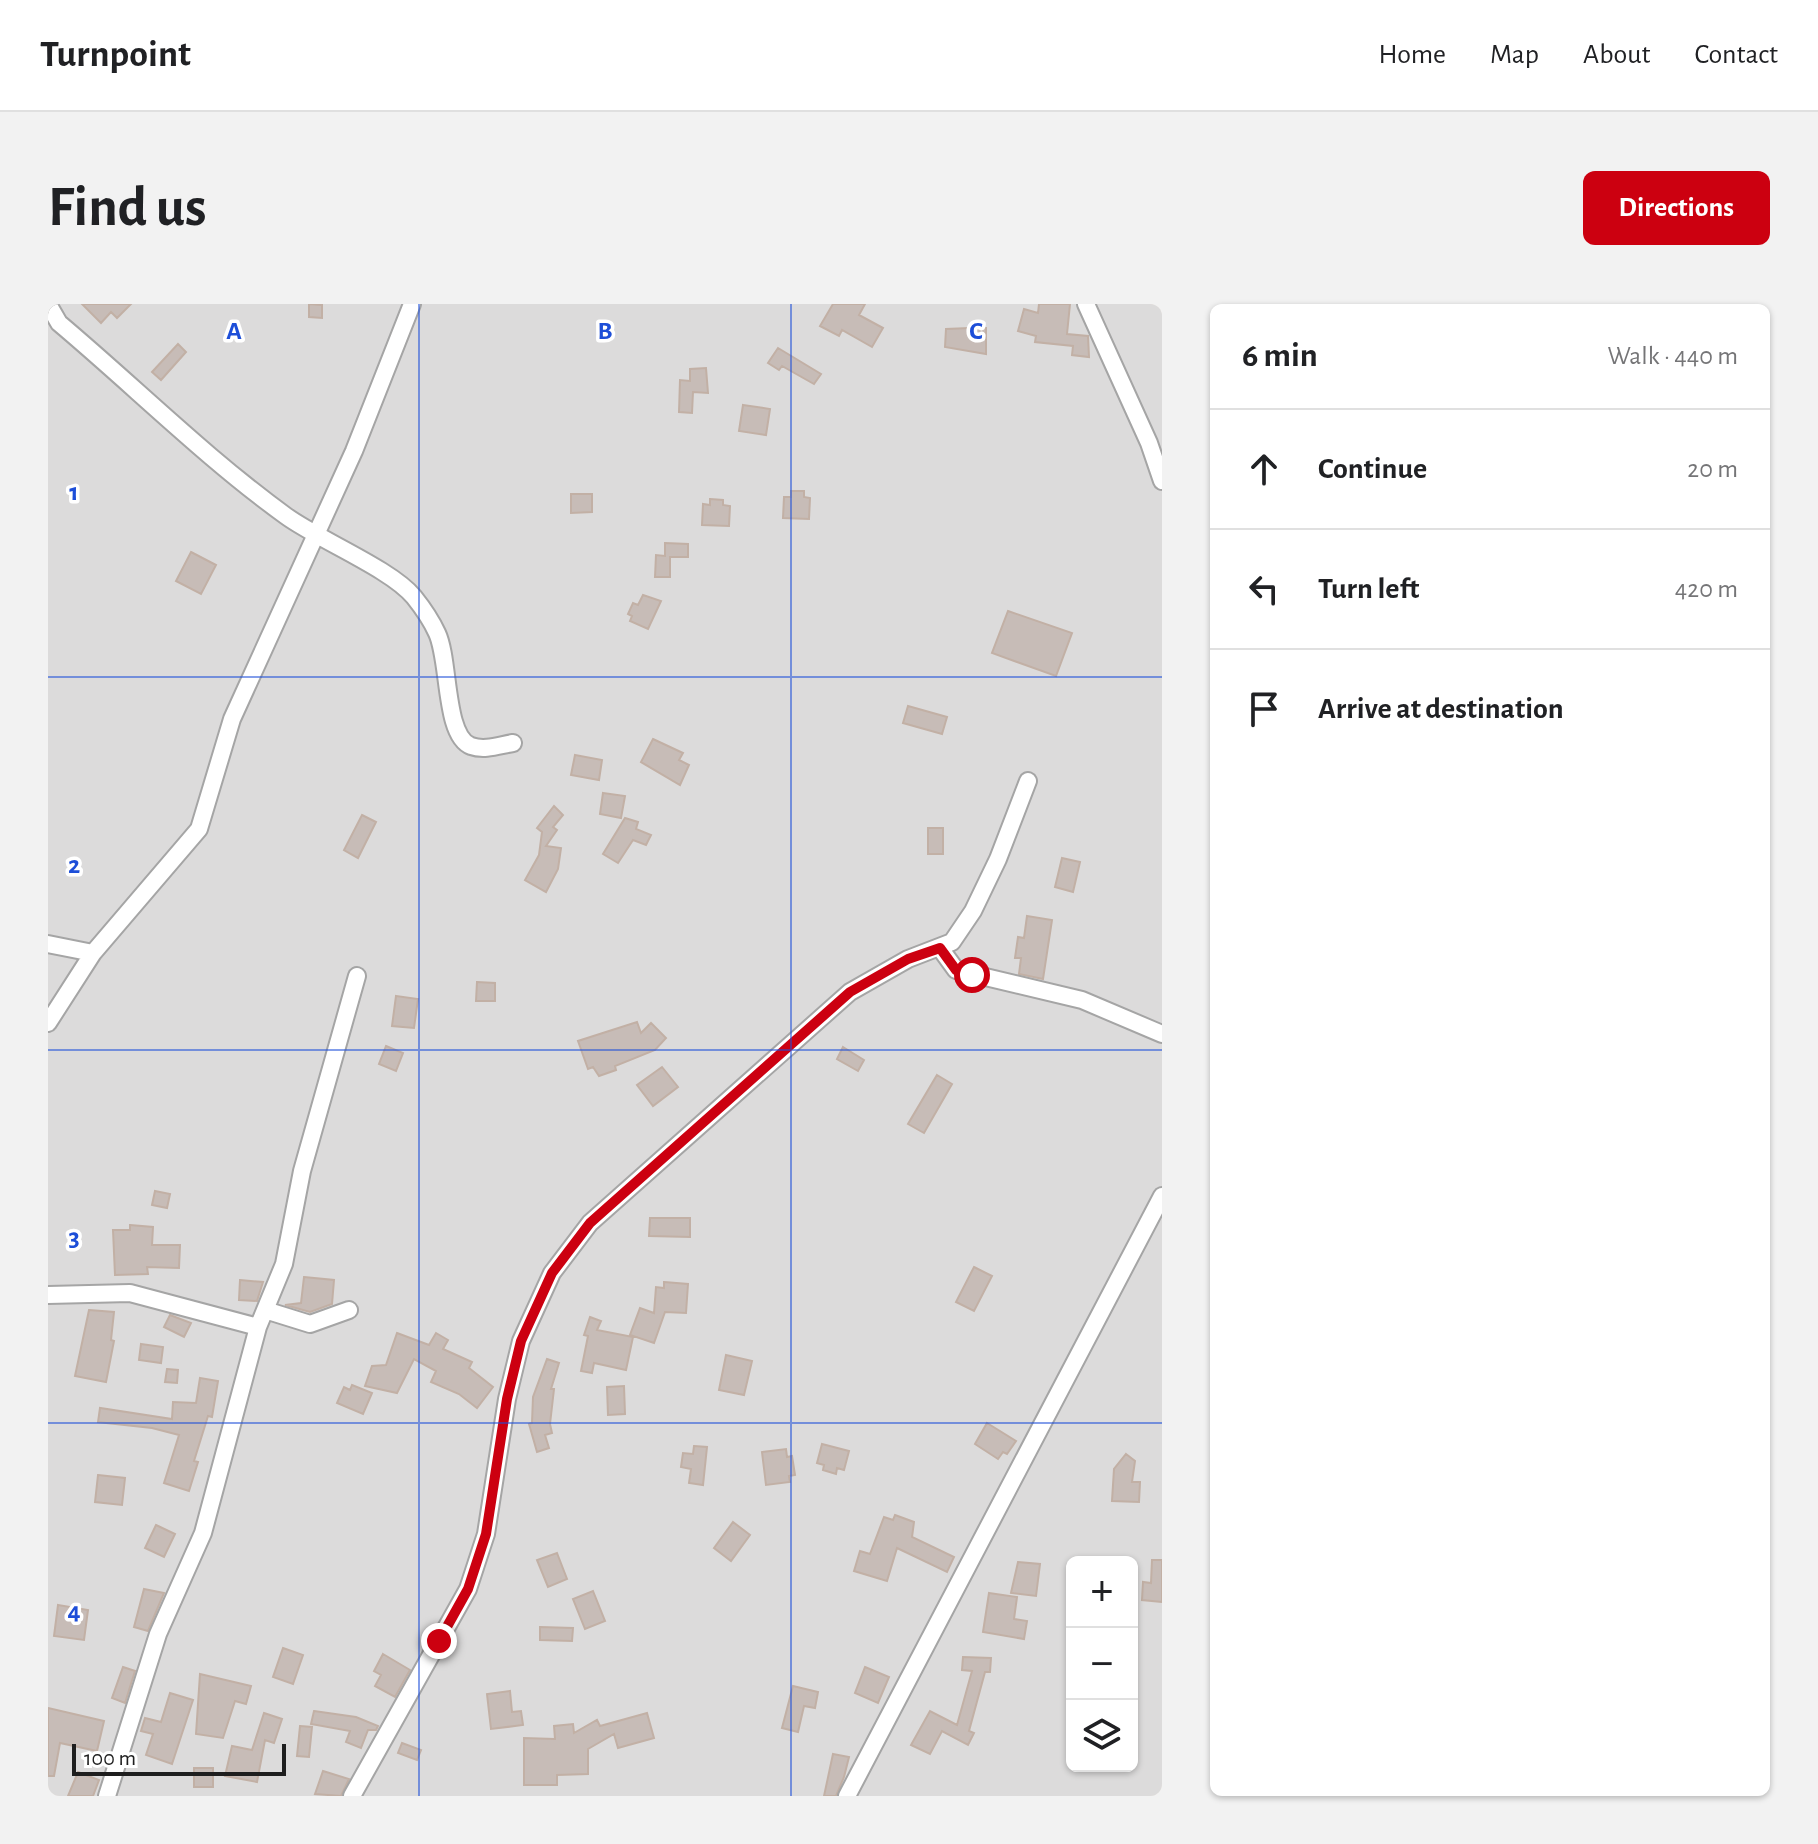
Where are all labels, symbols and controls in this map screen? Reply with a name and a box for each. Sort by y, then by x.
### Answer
text: Turnpoint [40,36,191,74]
text: Home [1379,41,1446,69]
text: Map [1490,41,1539,69]
text: About [1583,41,1651,69]
text: Contact [1695,41,1778,69]
button: Directions [1583,171,1770,245]
text: Find us [48,180,206,236]
text: A [226,318,242,344]
text: B [597,318,613,344]
text: C [969,318,983,344]
text: 6 min [1242,339,1318,373]
text: Walk · 440 m [1608,343,1738,369]
icon: ahead [1242,447,1286,491]
text: Continue [1318,454,1427,484]
text: 20 m [1687,456,1738,482]
text: 1 [69,479,79,505]
icon: left [1242,567,1286,611]
text: Turn left [1318,574,1419,604]
text: 420 m [1675,576,1738,602]
icon: arrive [1242,687,1286,731]
text: Arrive at destination [1318,694,1564,724]
text: 2 [68,852,80,878]
route start [954,957,990,993]
text: 3 [68,1225,80,1251]
map controls [1066,1556,1138,1772]
button: + [1066,1556,1138,1628]
text: 4 [67,1598,81,1624]
route end [421,1623,457,1659]
button: − [1066,1628,1138,1700]
button: layers [1066,1700,1138,1772]
scale bar [72,1740,286,1776]
text: 100 m [84,1747,136,1769]

